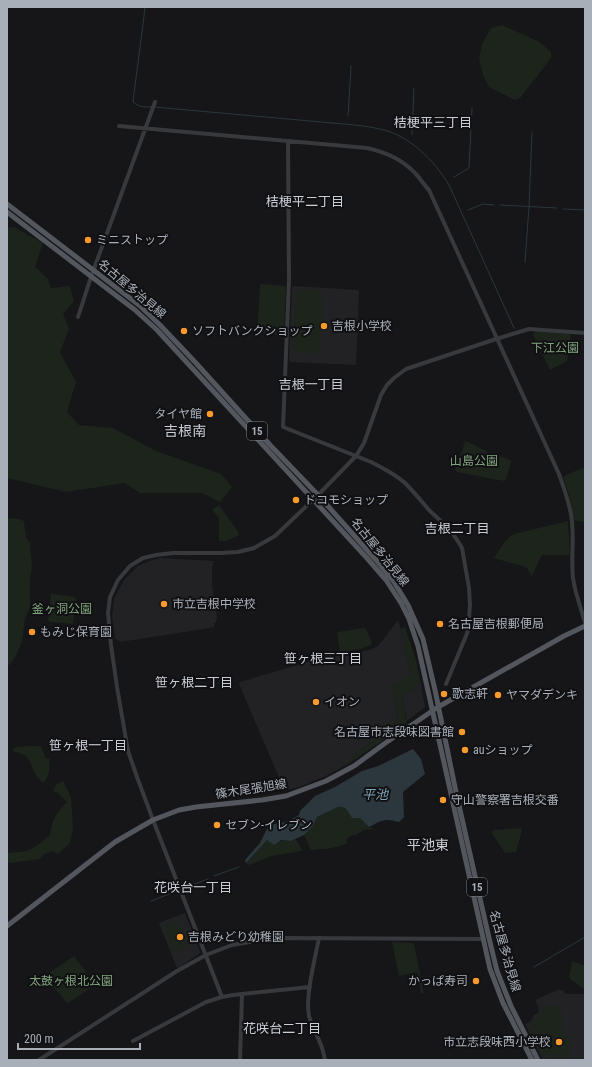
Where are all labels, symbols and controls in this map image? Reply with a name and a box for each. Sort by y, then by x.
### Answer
district label: 桔梗平三丁目 [394,115,472,130]
district label: 桔梗平二丁目 [266,194,344,209]
place label: ミニストップ [96,233,168,247]
marker: ミニストップ [83,235,93,245]
street label: 名古屋多治見線 [95,257,169,321]
place label: 吉根小学校 [332,319,392,333]
marker: 吉根小学校 [319,321,329,331]
place label: ソフトバンクショップ [192,324,313,338]
marker: ソフトバンクショップ [179,326,189,336]
park label: 下江公園 [531,341,579,355]
district label: 吉根一丁目 [278,377,344,392]
place label: タイヤ館 [154,407,202,421]
marker: タイヤ館 [205,409,215,419]
road number: 15 [247,422,267,440]
district label: 吉根南 [164,423,206,439]
park label: 山島公園 [450,454,498,468]
place label: ドコモショップ [304,493,388,507]
marker: ドコモショップ [291,495,301,505]
street label: 名古屋多治見線 [348,515,412,589]
district label: 吉根二丁目 [424,521,490,536]
place label: 市立吉根中学校 [172,597,256,611]
marker: 市立吉根中学校 [159,599,169,609]
park label: 釜ヶ洞公園 [32,602,92,616]
place label: 名古屋吉根郵便局 [448,617,544,631]
marker: 名古屋吉根郵便局 [435,619,445,629]
place label: もみじ保育園 [40,625,112,639]
marker: もみじ保育園 [27,627,37,637]
district label: 笹ヶ根三丁目 [284,651,362,666]
district label: 笹ヶ根二丁目 [155,675,233,690]
place label: 歌志軒 [452,687,488,701]
place label: ヤマダデンキ [506,688,578,702]
marker: 歌志軒 [439,689,449,699]
marker: ヤマダデンキ [493,690,503,700]
place label: イオン [324,695,360,709]
marker: イオン [311,697,321,707]
place label: 名古屋市志段味図書館 [334,725,454,739]
marker: 名古屋市志段味図書館 [457,727,467,737]
district label: 笹ヶ根一丁目 [49,738,127,753]
place label: auショップ [473,743,533,757]
marker: auショップ [460,745,470,755]
street label: 篠木尾張旭線 [214,776,288,802]
water label: 平池 [362,787,390,802]
place label: 守山警察署吉根交番 [451,793,559,807]
marker: 守山警察署吉根交番 [438,795,448,805]
place label: セブン-イレブン [225,818,312,832]
marker: セブン-イレブン [212,820,222,830]
district label: 平池東 [407,837,449,853]
road number: 15 [467,878,487,896]
district label: 花咲台一丁目 [154,880,232,895]
street label: 名古屋多治見線 [487,909,523,993]
place label: 吉根みどり幼稚園 [188,930,284,944]
marker: 吉根みどり幼稚園 [175,932,185,942]
park label: 太鼓ヶ根北公園 [29,974,113,988]
place label: かっぱ寿司 [408,974,468,988]
marker: かっぱ寿司 [471,976,481,986]
district label: 花咲台二丁目 [243,1021,321,1036]
scale bar [18,1025,140,1051]
text: 200 m [24,1032,54,1046]
place label: 市立志段味西小学校 [443,1035,551,1049]
marker: 市立志段味西小学校 [554,1037,564,1047]

